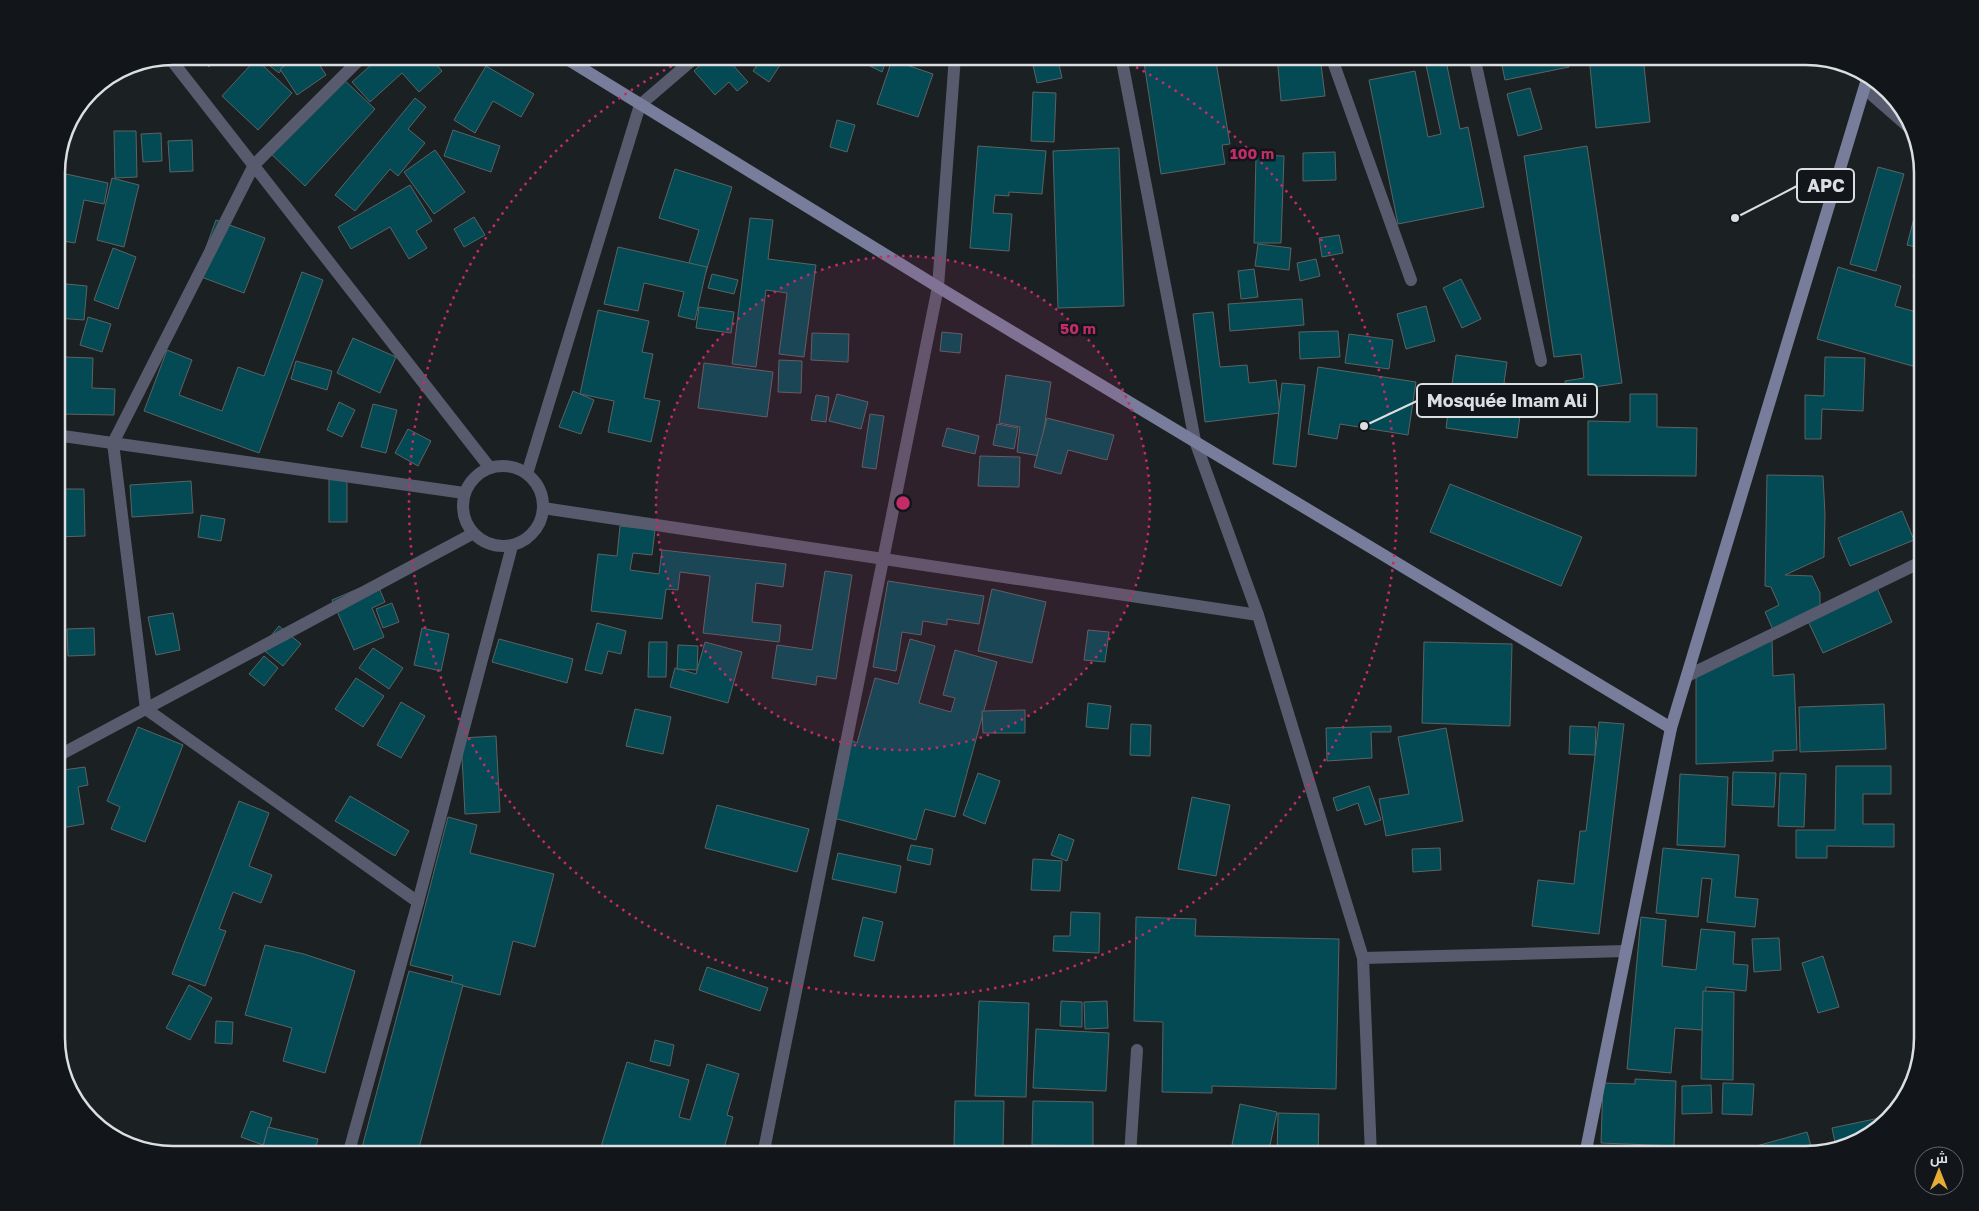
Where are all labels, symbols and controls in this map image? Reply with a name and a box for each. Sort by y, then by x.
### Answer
text: 100 m [1230,144,1274,162]
callout: APC [1797,169,1854,202]
text: APC [1807,174,1845,196]
text: 50 m [1060,319,1096,337]
callout: Mosquée Imam Ali [1417,384,1597,417]
text: Mosquée Imam Ali [1427,389,1587,411]
centre of rings [894,494,912,512]
north arrow [1914,1146,1964,1196]
text: ش [1930,1149,1948,1167]

